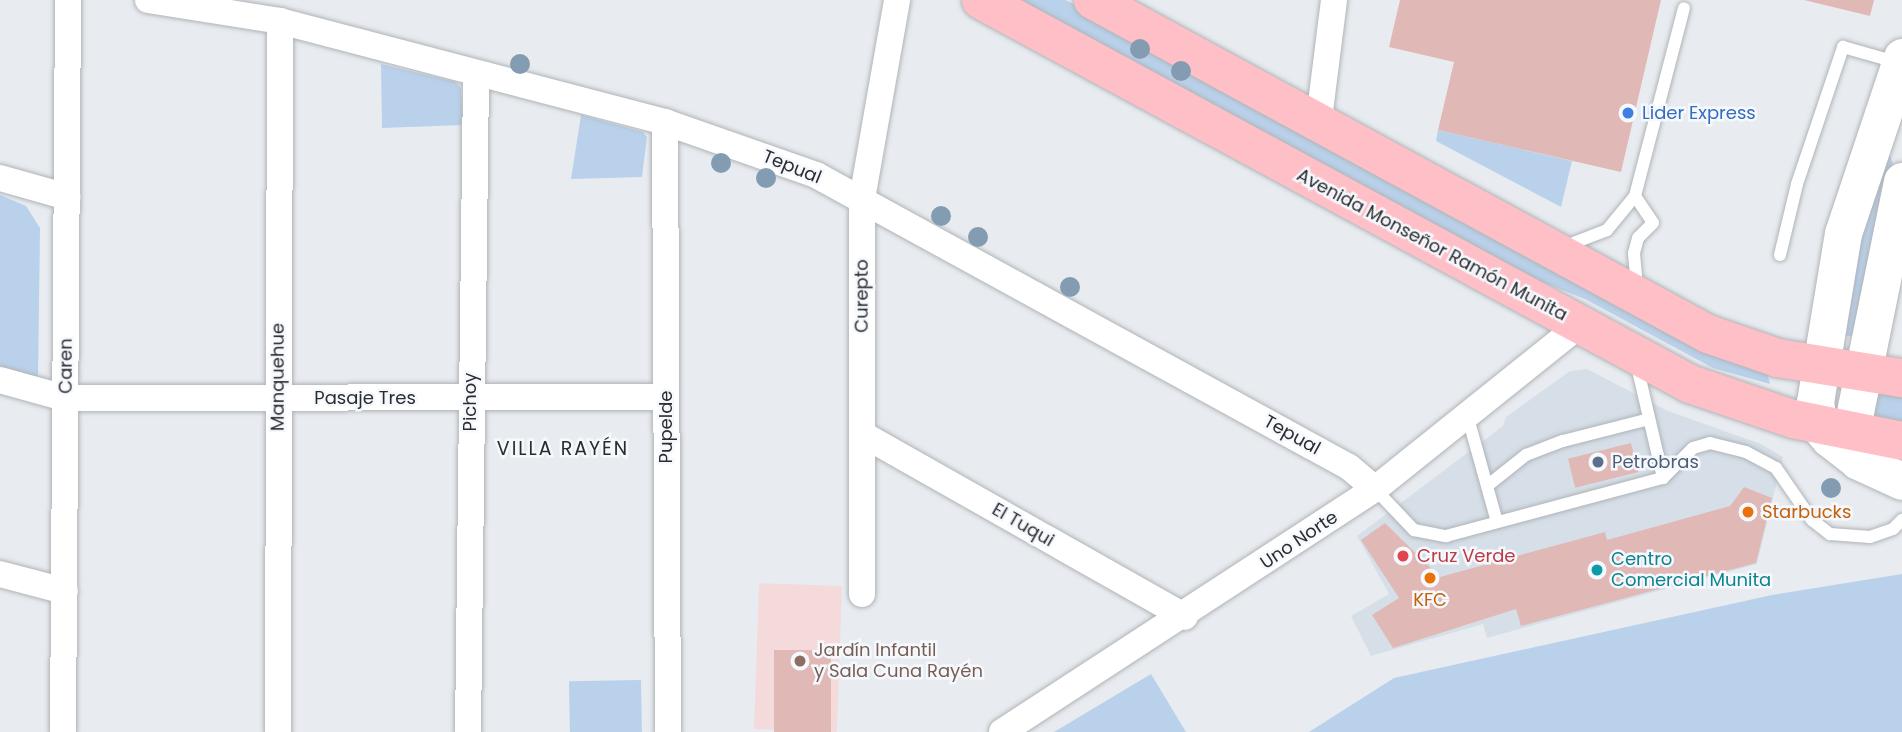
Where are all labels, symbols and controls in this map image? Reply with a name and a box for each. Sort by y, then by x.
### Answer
place label: Lider Express [1642,102,1756,124]
marker: Lider Express [1620,105,1636,121]
street label: Tepual [760,146,824,188]
street label: Avenida Monseñor Ramón Munita [1293,164,1571,326]
street label: Curepto [851,259,873,333]
street label: Manquehue [267,323,289,431]
street label: Caren [55,338,77,394]
street label: Pichoy [459,373,481,431]
street label: Pasaje Tres [314,387,416,409]
street label: Pupelde [655,390,677,464]
street label: Tepual [1260,411,1324,459]
district label: VILLA RAYÉN [498,438,628,460]
place label: Petrobras [1612,451,1699,473]
marker: Petrobras [1590,454,1606,470]
street label: El Tuqui [988,499,1058,551]
place label: Starbucks [1762,501,1851,523]
marker: Starbucks [1740,504,1756,520]
street label: Uno Norte [1256,506,1342,574]
place label: Cruz Verde [1417,545,1515,567]
marker: Cruz Verde [1395,548,1411,564]
place label: Centro Comercial Munita [1611,549,1771,592]
marker: Centro Comercial Munita [1589,562,1605,578]
marker: KFC [1422,570,1438,586]
place label: KFC [1413,589,1447,611]
place label: Jardín Infantil y Sala Cuna Rayén [814,640,983,682]
marker: Jardín Infantil y Sala Cuna Rayén [792,653,808,669]

